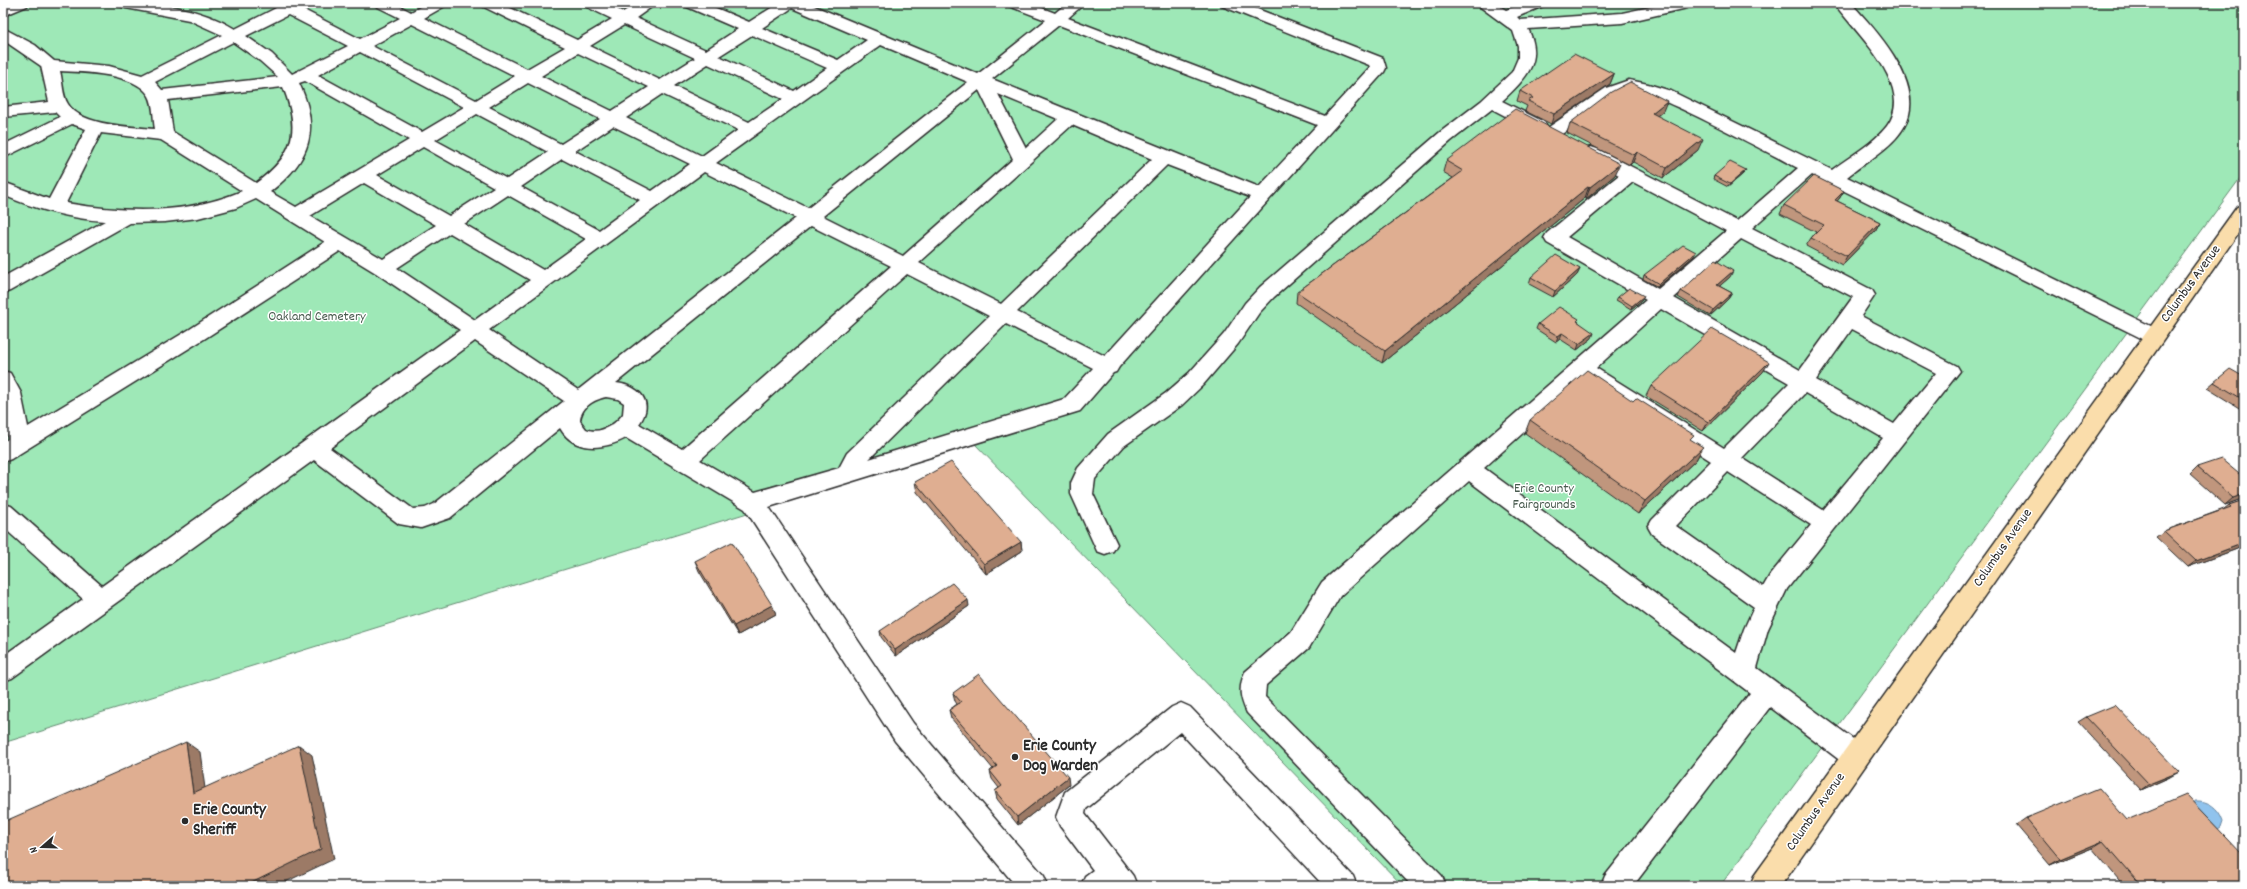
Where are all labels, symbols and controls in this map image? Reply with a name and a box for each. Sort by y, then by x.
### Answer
street label: Columbus Avenue [2156,241,2226,327]
park label: Oakland Cemetery [268,307,366,327]
park label: Erie County Fairgrounds [1512,479,1576,515]
street label: Columbus Avenue [1969,505,2037,591]
place label: Erie County Dog Warden [1023,735,1098,779]
marker: Erie County Dog Warden [1010,752,1020,762]
street label: Columbus Avenue [1782,769,1850,855]
place label: Erie County Sheriff [193,799,267,843]
marker: Erie County Sheriff [180,816,190,826]
north arrow [22,827,62,867]
text: N [26,844,43,855]

